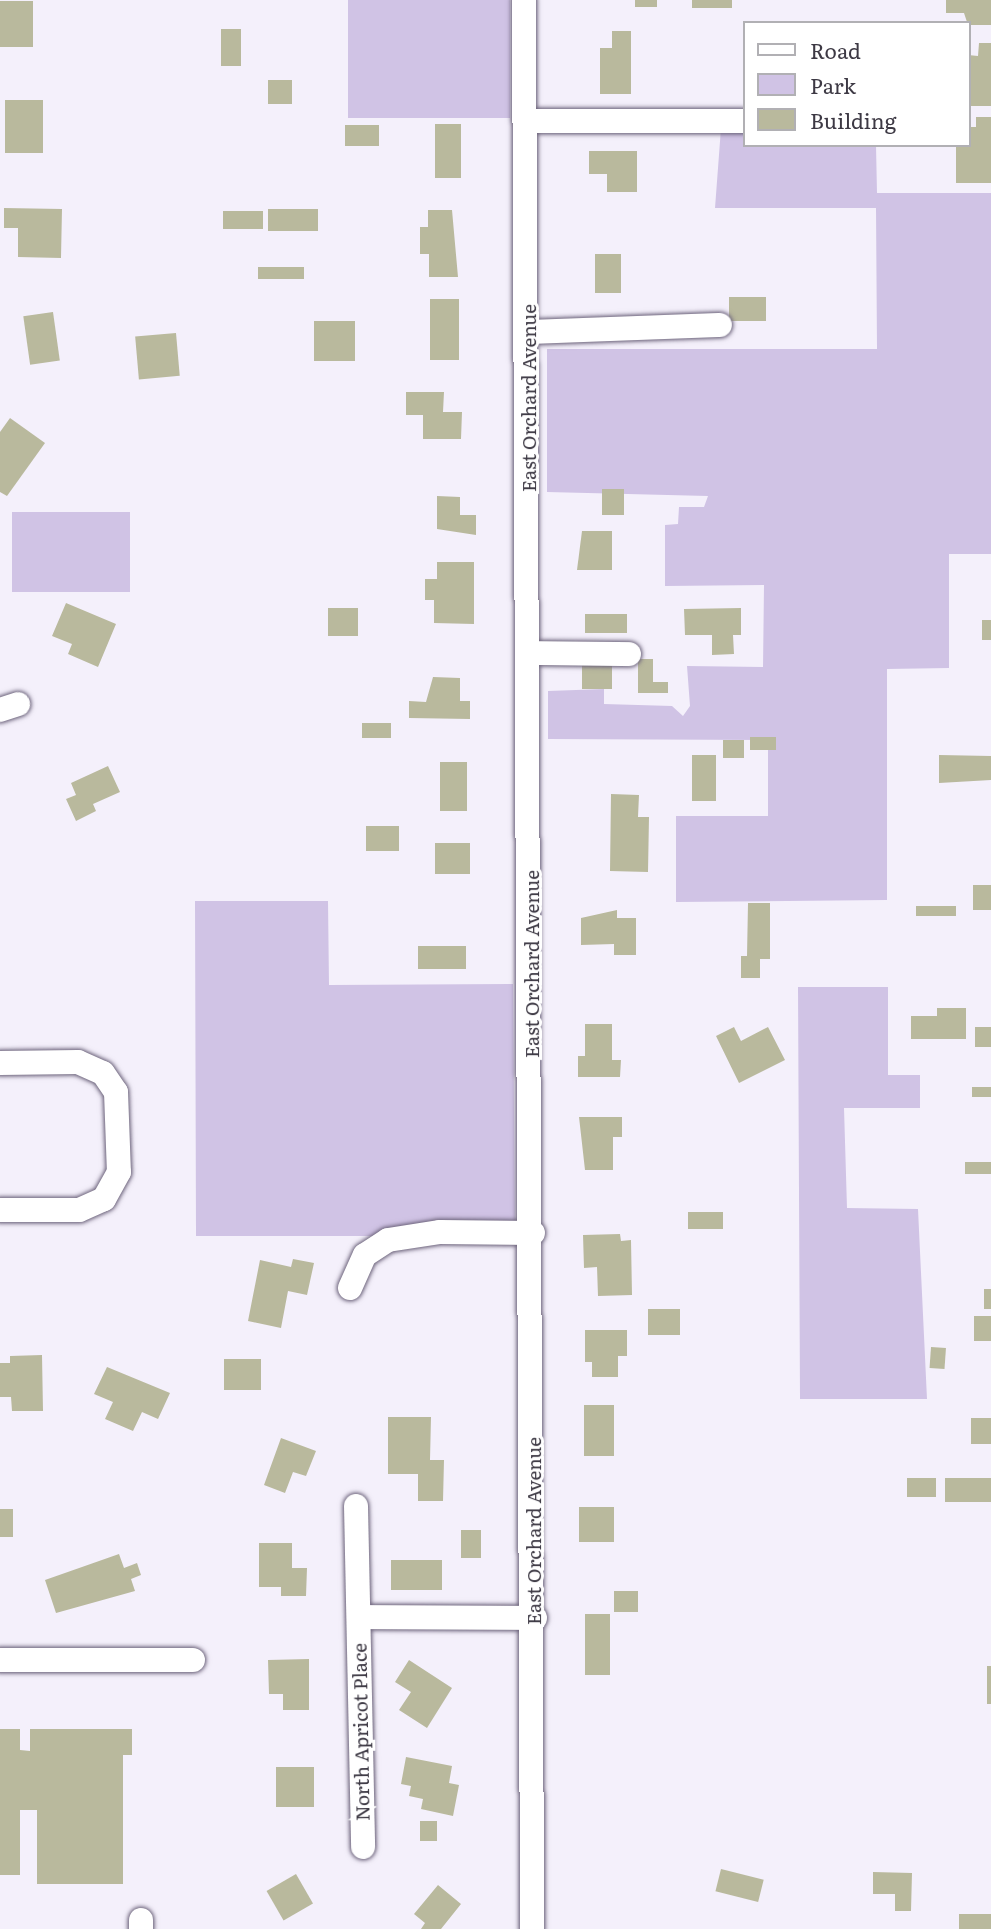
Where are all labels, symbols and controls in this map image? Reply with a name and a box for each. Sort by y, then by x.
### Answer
legend [743,21,970,147]
text: Road [810,34,861,65]
text: Park [810,69,856,100]
text: Building [810,104,896,135]
street label: East Orchard Avenue [518,304,540,492]
street label: East Orchard Avenue [521,870,543,1058]
street label: East Orchard Avenue [523,1437,545,1625]
street label: North Apricot Place [348,1643,374,1821]

